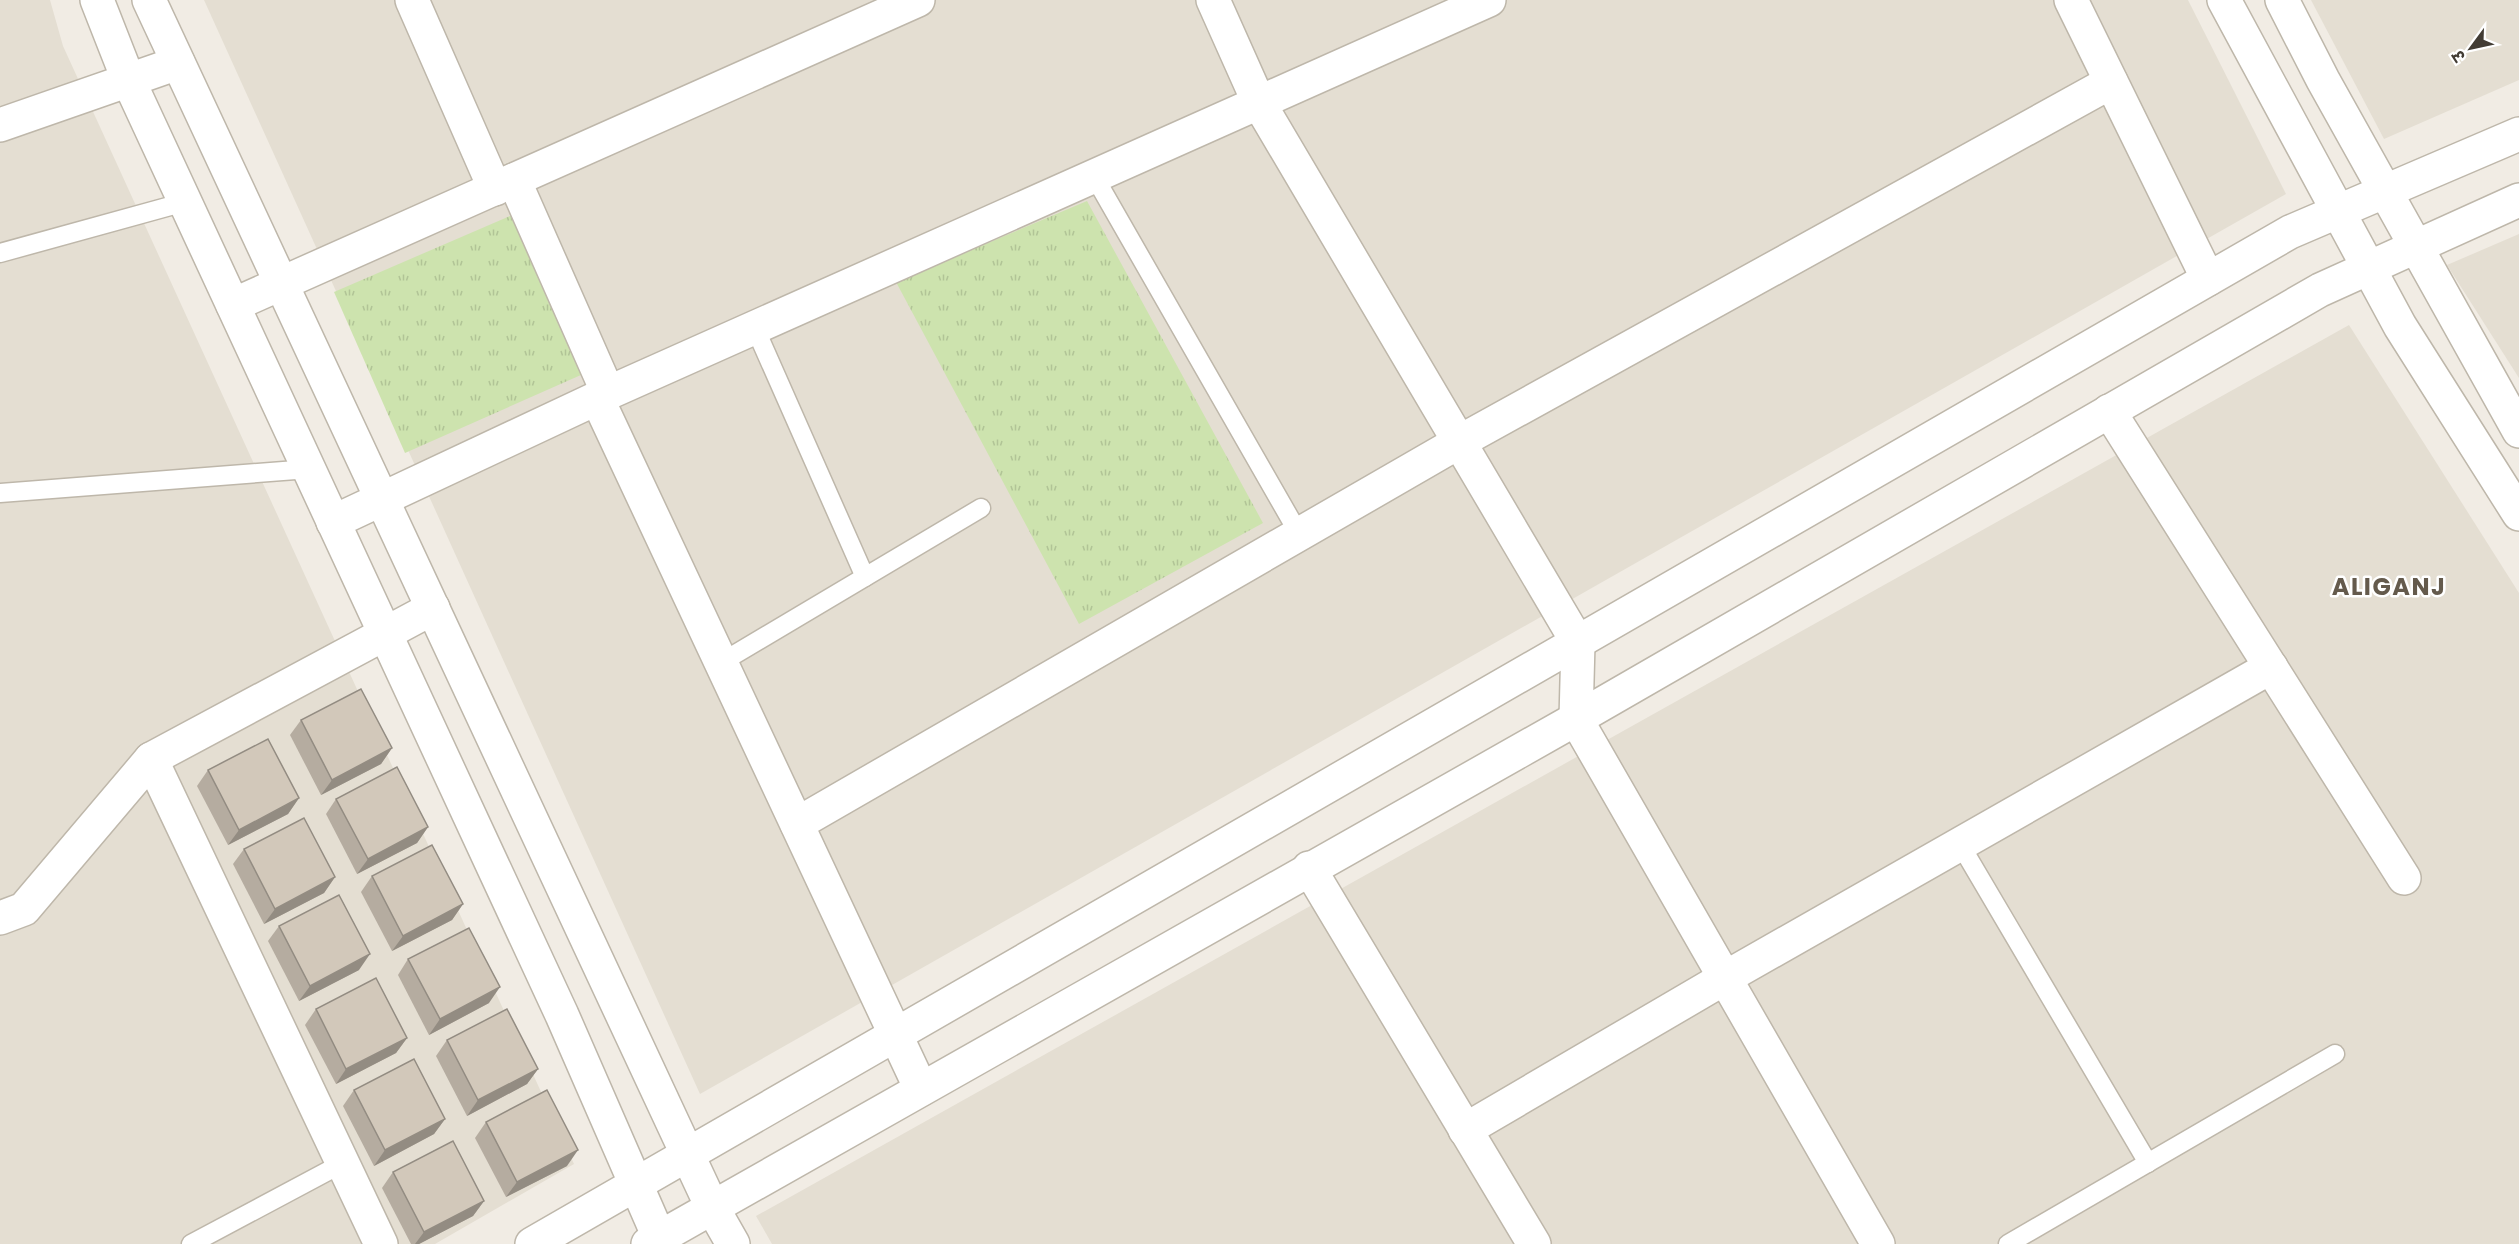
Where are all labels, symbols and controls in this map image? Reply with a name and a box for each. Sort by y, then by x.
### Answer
north arrow [2441,18,2501,78]
text: उ [2446,45,2471,67]
district label: ALIGANJ [2332,570,2446,603]

